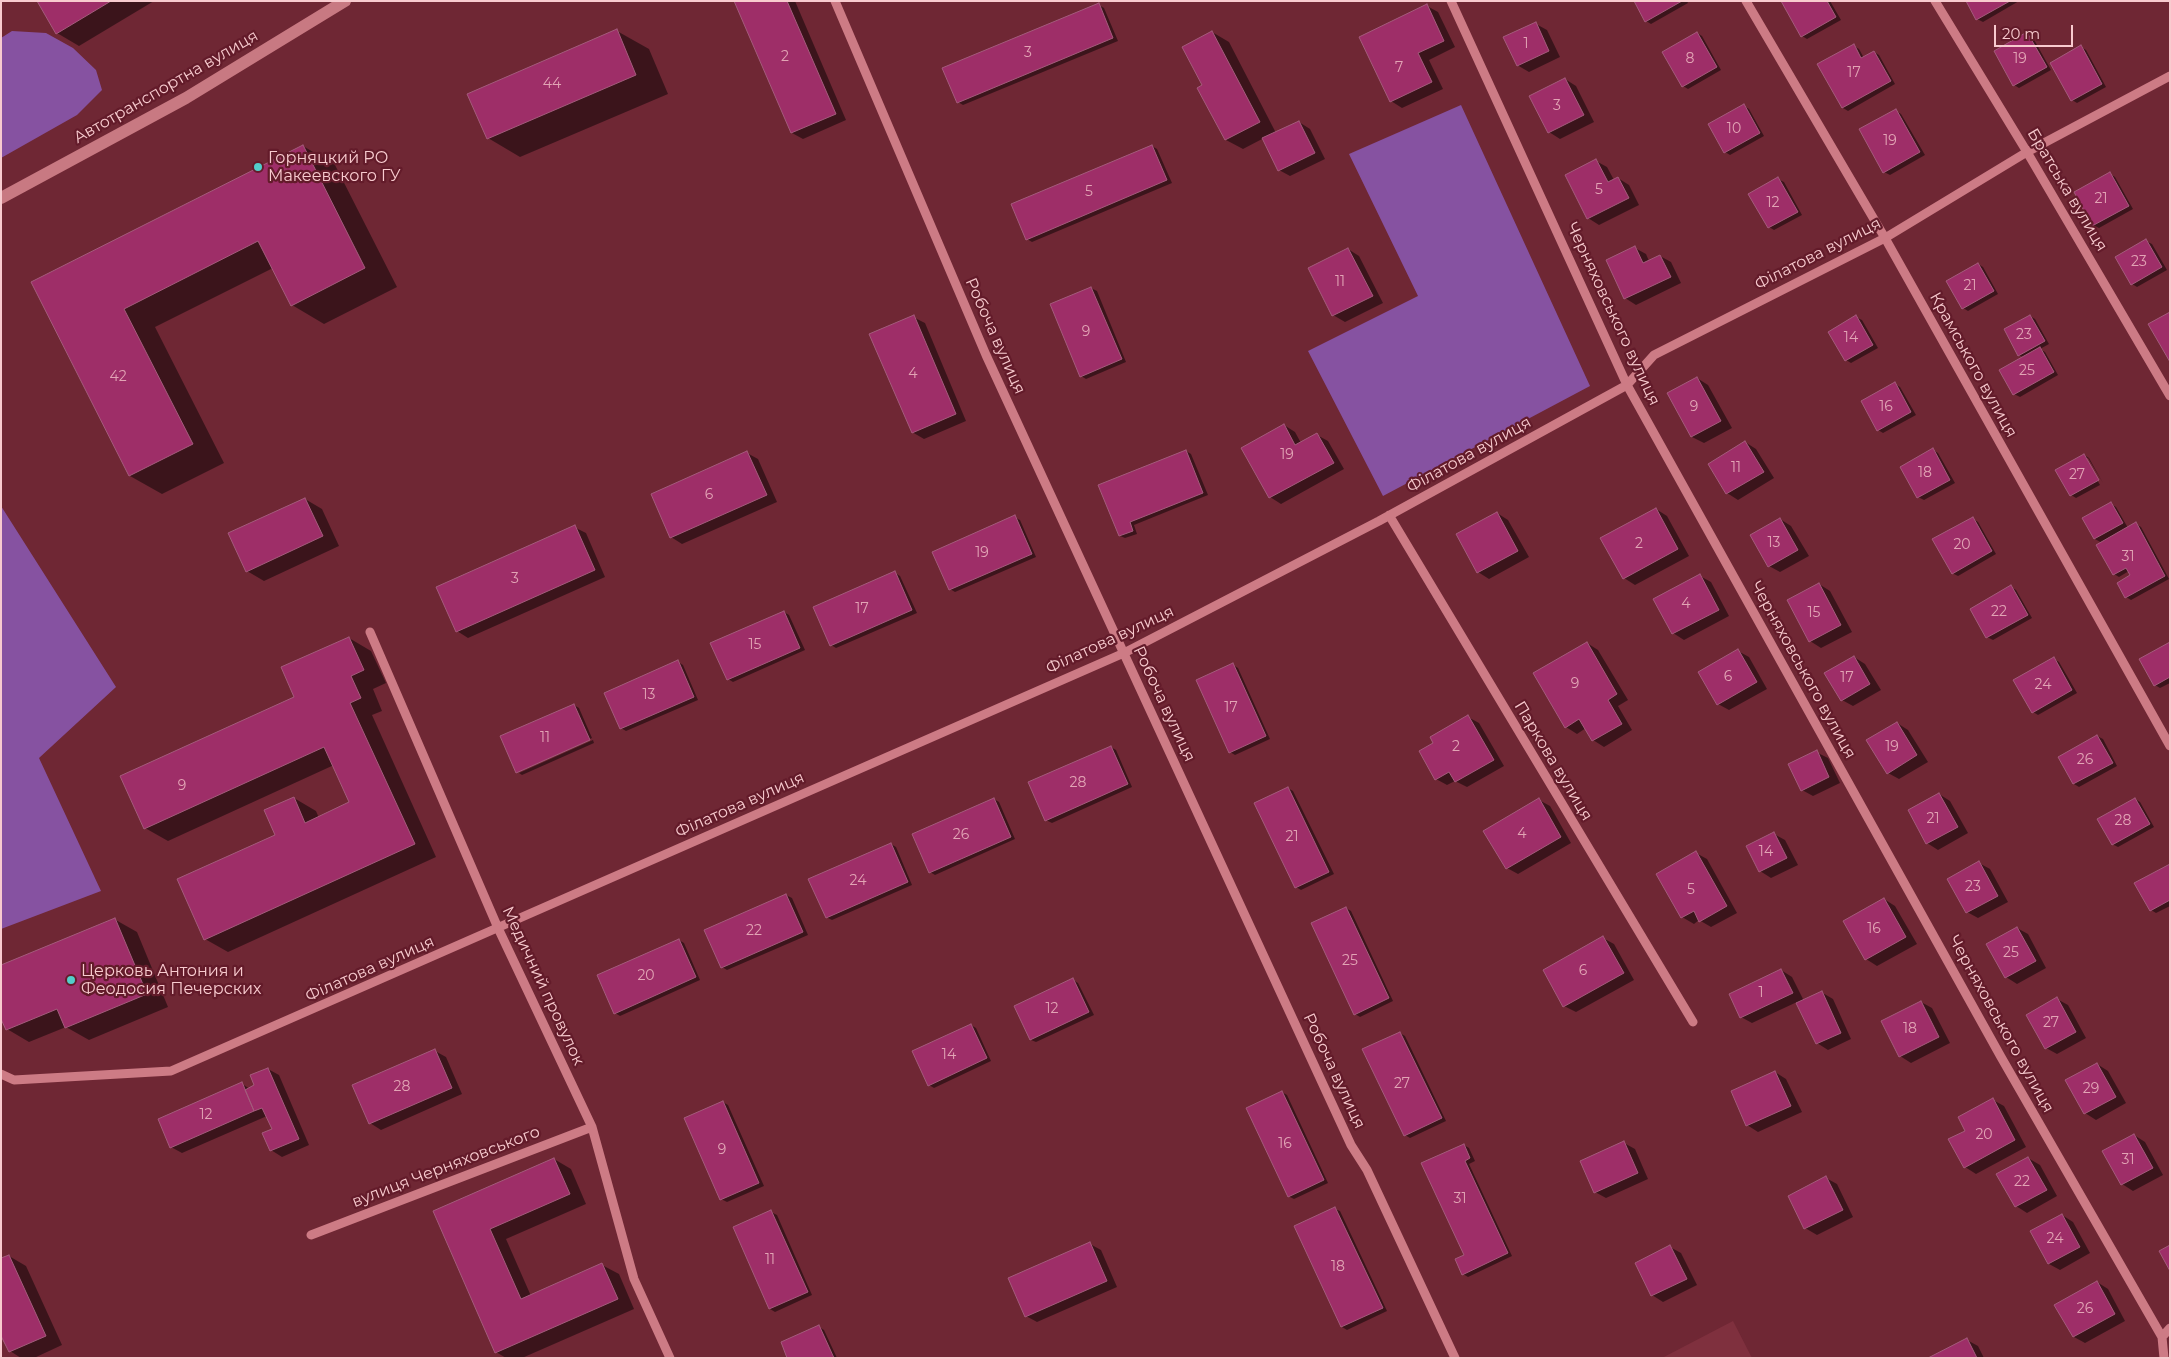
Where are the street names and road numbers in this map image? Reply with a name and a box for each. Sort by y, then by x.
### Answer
street label: Автотранспортна вулиця [70,26,262,148]
street label: Братська вулиця [2023,125,2111,255]
street label: Філатова вулиця [1752,214,1884,294]
street label: Черняховського вулиця [1562,219,1664,409]
street label: Робоча вулиця [961,275,1029,397]
street label: Крамського вулиця [1925,289,2021,441]
street label: Філатова вулиця [1403,413,1535,497]
street label: Черняховського вулиця [1746,578,1860,762]
street label: Філатова вулиця [1043,602,1177,678]
street label: Робоча вулиця [1129,643,1199,765]
street label: Паркова вулиця [1510,698,1596,824]
street label: Філатова вулиця [673,768,807,842]
street label: Медичний провулок [498,904,588,1068]
street label: Філатова вулиця [303,932,437,1006]
street label: Черняховського вулиця [1944,932,2058,1116]
street label: Робоча вулиця [1299,1010,1369,1132]
street label: вулиця Черняховського [349,1122,543,1212]

